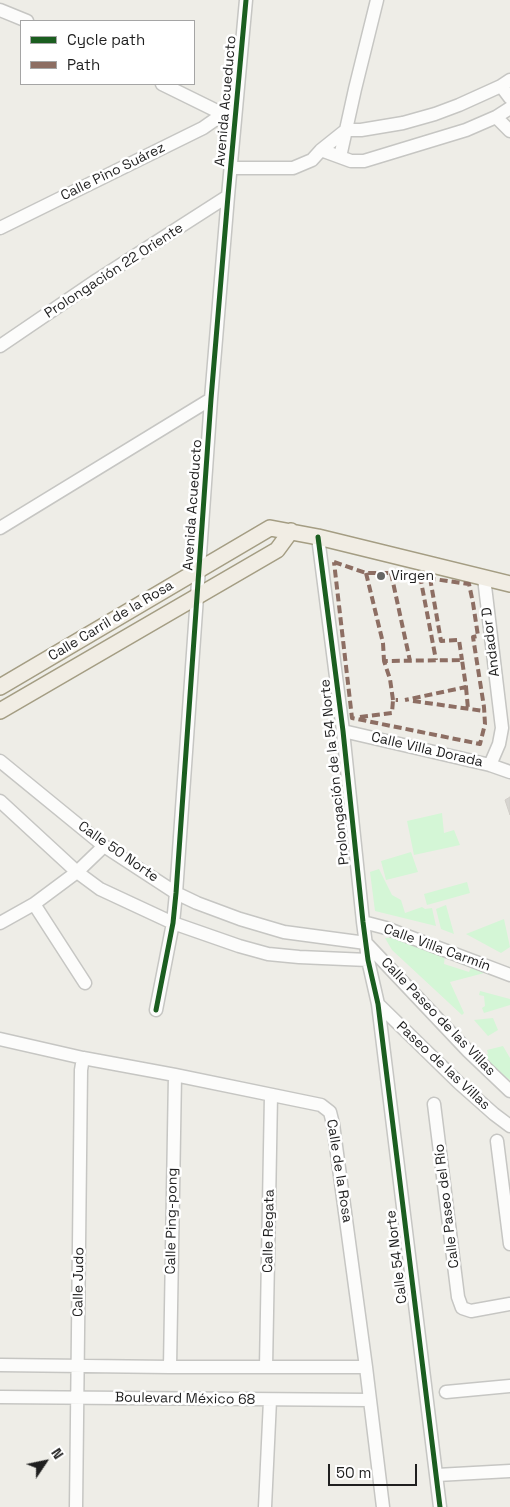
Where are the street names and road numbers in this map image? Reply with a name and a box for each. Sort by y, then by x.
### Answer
street label: Avenida Acueducto [212,35,240,167]
street label: Calle Pino Suárez [58,139,168,205]
street label: Prolongación 22 Oriente [42,220,186,322]
street label: Avenida Acueducto [180,439,206,571]
street label: Calle Carril de la Rosa [46,577,176,665]
street label: Andador D [478,606,504,678]
street label: Prolongación de la 54 Norte [317,678,353,866]
street label: Calle Villa Dorada [369,729,485,771]
street label: Calle 50 Norte [74,818,162,886]
street label: Calle Villa Carmín [381,921,493,975]
street label: Calle Paseo de las Villas [377,954,499,1080]
street label: Paseo de las Villas [393,1018,493,1114]
street label: Calle de la Rosa [323,1118,355,1224]
street label: Calle Paseo del Río [431,1143,463,1269]
street label: Calle Ping-pong [163,1167,181,1275]
street label: Calle Regata [260,1189,278,1273]
street label: Calle 54 Norte [383,1209,411,1305]
street label: Calle Judo [70,1247,88,1317]
street label: Boulevard México 68 [115,1389,255,1409]

